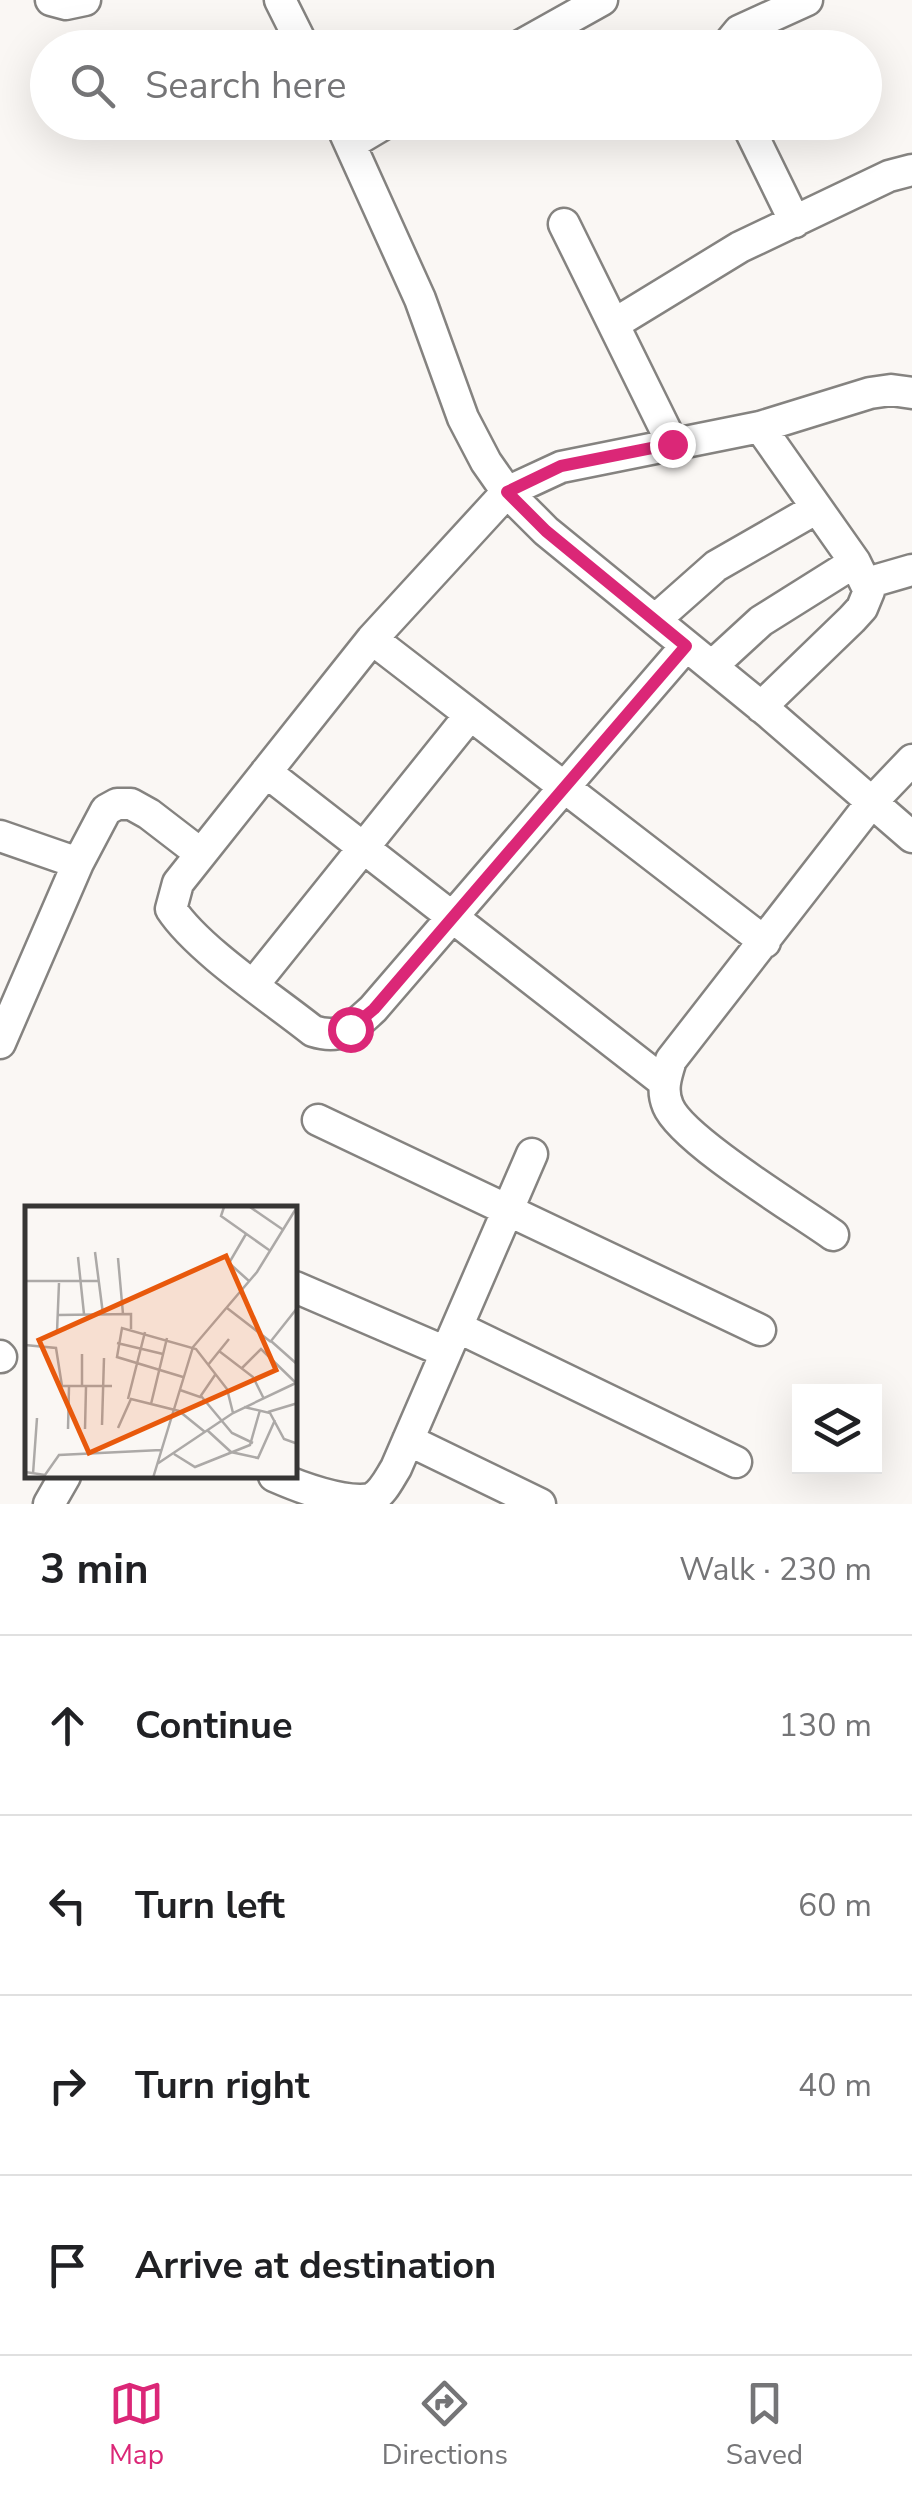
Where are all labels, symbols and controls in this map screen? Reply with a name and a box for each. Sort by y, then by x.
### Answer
search box [30,30,882,140]
icon: search [65,58,120,113]
text: Search here [145,60,346,111]
route end [650,422,696,468]
route start [328,1007,374,1053]
inset map [25,1206,298,1479]
map controls [792,1384,882,1474]
button: layers [792,1384,882,1474]
text: 3 min [40,1541,149,1598]
text: Walk · 230 m [679,1548,872,1591]
icon: ahead [40,1698,95,1753]
text: Continue [135,1700,293,1751]
text: 130 m [779,1704,872,1747]
icon: left [40,1878,95,1933]
text: Turn left [135,1880,285,1931]
text: 60 m [798,1884,872,1927]
icon: right [40,2058,95,2113]
text: Turn right [135,2060,310,2111]
text: 40 m [798,2064,872,2107]
icon: arrive [40,2238,95,2293]
text: Arrive at destination [135,2240,496,2291]
tab: Map [109,2376,164,2474]
tab: Directions [382,2376,508,2474]
tab: Saved [726,2376,803,2474]

